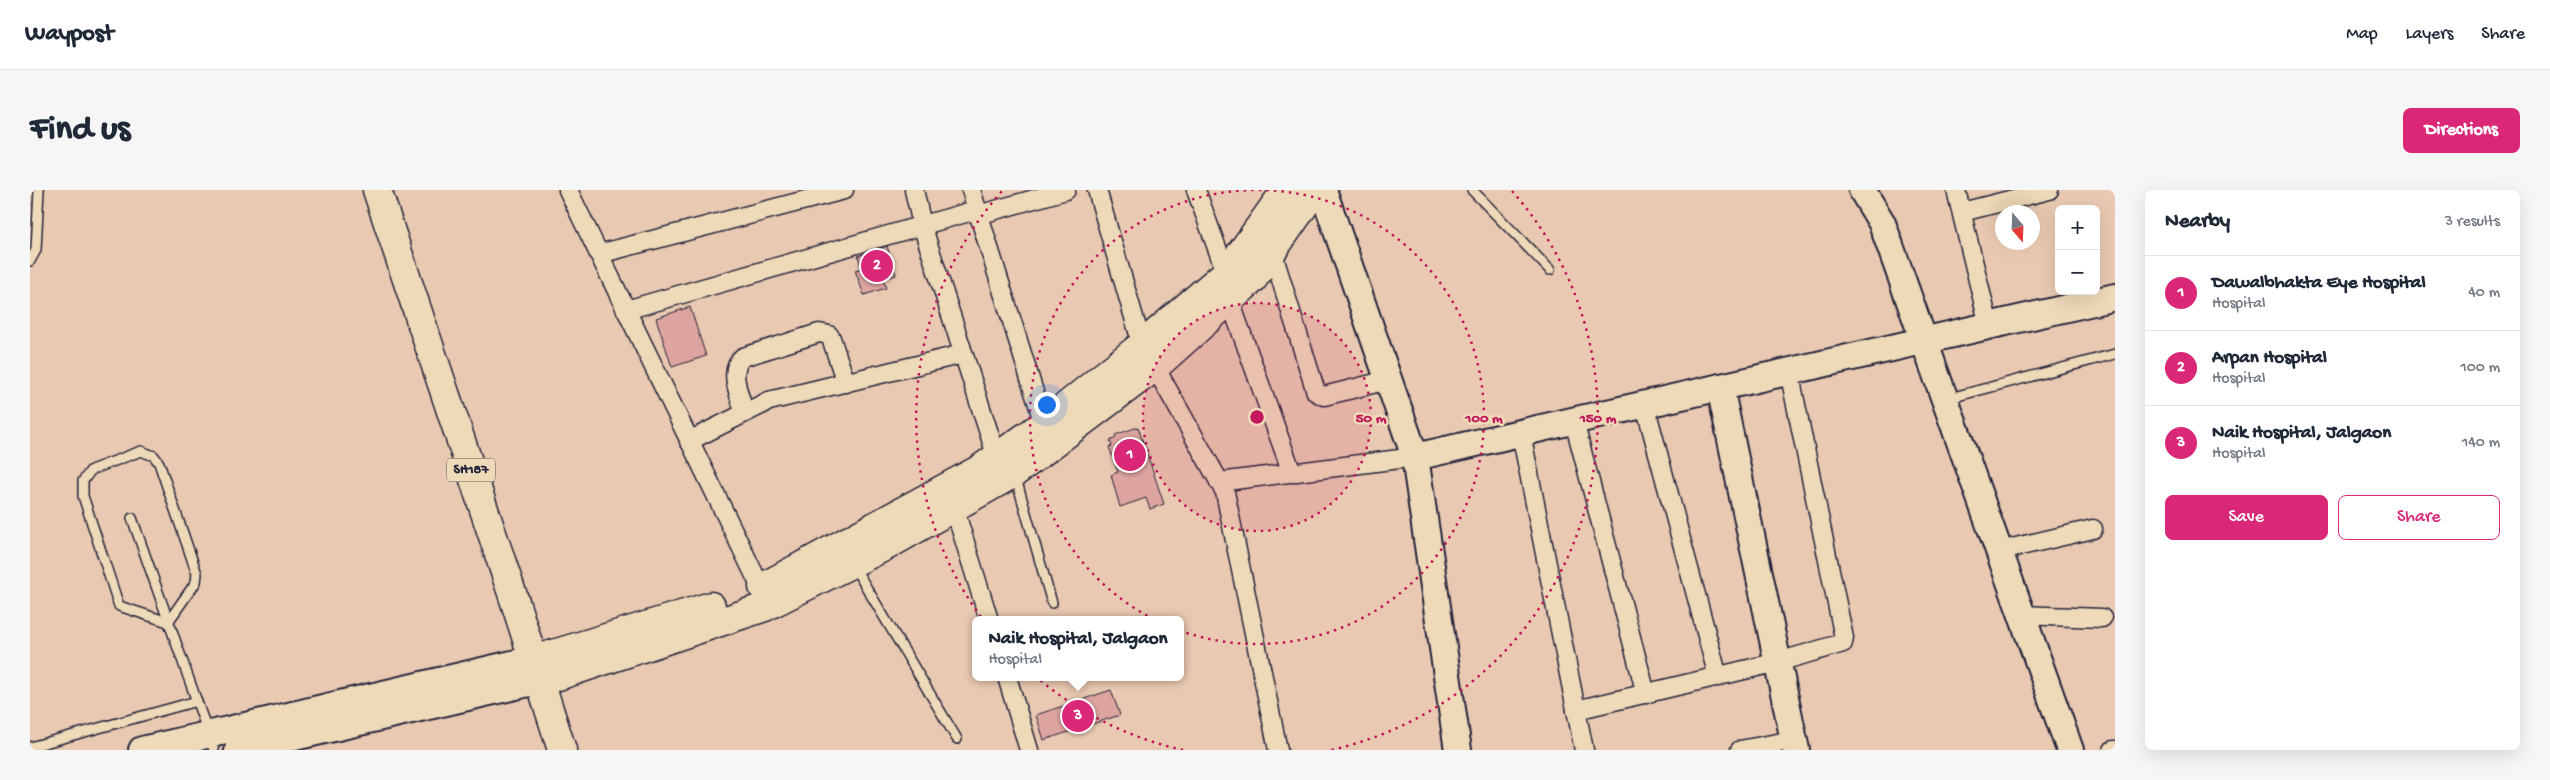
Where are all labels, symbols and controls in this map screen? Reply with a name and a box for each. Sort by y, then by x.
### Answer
text: Waypost [25,20,113,49]
text: Map [2346,24,2378,45]
text: Layers [2406,24,2453,45]
text: Share [2481,24,2525,45]
button: Directions [2403,108,2520,153]
text: Find us [30,110,130,151]
north arrow [1995,205,2040,250]
map controls [2055,205,2100,295]
button: + [2055,205,2100,250]
text: Nearby [2165,210,2230,235]
text: 3 results [2445,213,2500,232]
pin: 2 [861,247,893,285]
button: − [2055,250,2100,295]
text: Dawalbhakta Eye Hospital [2212,272,2426,295]
text: 1 [2178,284,2184,303]
text: 40 m [2468,284,2500,303]
text: Hospital [2212,295,2266,314]
text: Arpan Hospital [2212,347,2327,370]
text: 2 [2177,359,2185,378]
text: 100 m [2460,359,2500,378]
text: Hospital [2212,370,2266,389]
your location [1034,392,1060,418]
centre of rings [1248,408,1266,426]
text: 50 m [1356,410,1387,428]
text: 100 m [1464,410,1503,428]
text: 150 m [1579,410,1617,428]
text: Naik Hospital, Jalgaon [2212,422,2391,445]
text: 3 [2177,434,2185,453]
text: 140 m [2462,434,2500,453]
pin: 1 [1114,436,1146,474]
text: Hospital [2212,445,2266,464]
road number: SH187 [447,458,495,482]
button: Save [2165,495,2328,540]
button: Share [2338,495,2500,540]
popup [972,616,1184,681]
text: Naik Hospital, Jalgaon [988,628,1168,651]
text: Hospital [988,651,1042,670]
pin: 3 [1062,697,1094,735]

